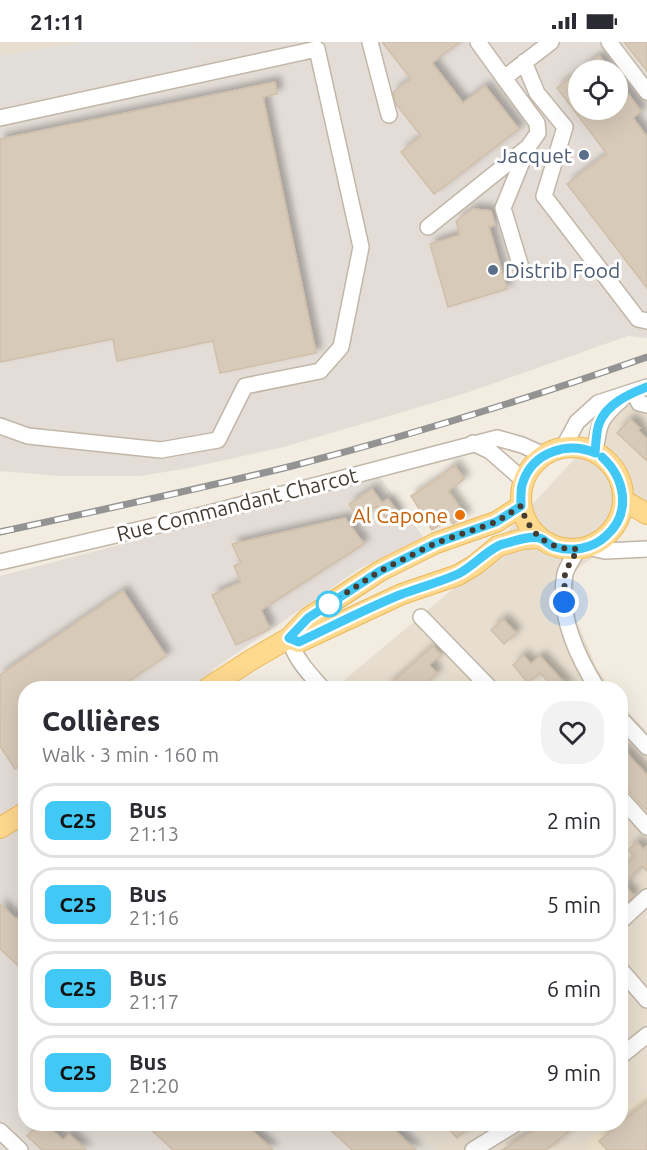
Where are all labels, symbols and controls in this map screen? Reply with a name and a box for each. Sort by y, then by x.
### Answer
text: 21:11 [30,9,85,34]
map controls [568,60,628,120]
button: locate [568,60,628,120]
place label: Jacquet [497,143,572,167]
marker: Jacquet [577,148,591,162]
place label: Distrib Food [505,258,620,282]
marker: Distrib Food [486,263,500,277]
street label: Rue Commandant Charcot [114,462,360,546]
place label: Al Capone [352,503,448,527]
marker: Al Capone [453,508,467,522]
your location [549,587,579,617]
unlabelled marker [316,591,342,617]
button: heart [541,701,604,764]
text: Collières [42,705,160,736]
text: Walk · 3 min · 160 m [42,743,219,766]
text: Bus [129,797,167,822]
text: C25 [59,808,97,832]
text: 2 min [547,808,601,833]
text: 21:13 [129,822,179,845]
text: Bus [129,881,167,906]
text: C25 [59,892,97,916]
text: 5 min [547,892,601,917]
text: 21:16 [129,906,179,929]
text: Bus [129,965,167,990]
text: C25 [59,976,97,1000]
text: 6 min [547,976,601,1001]
text: 21:17 [129,990,179,1013]
text: Bus [129,1049,167,1074]
text: C25 [59,1060,97,1084]
text: 9 min [547,1060,601,1085]
text: 21:20 [129,1074,179,1097]

